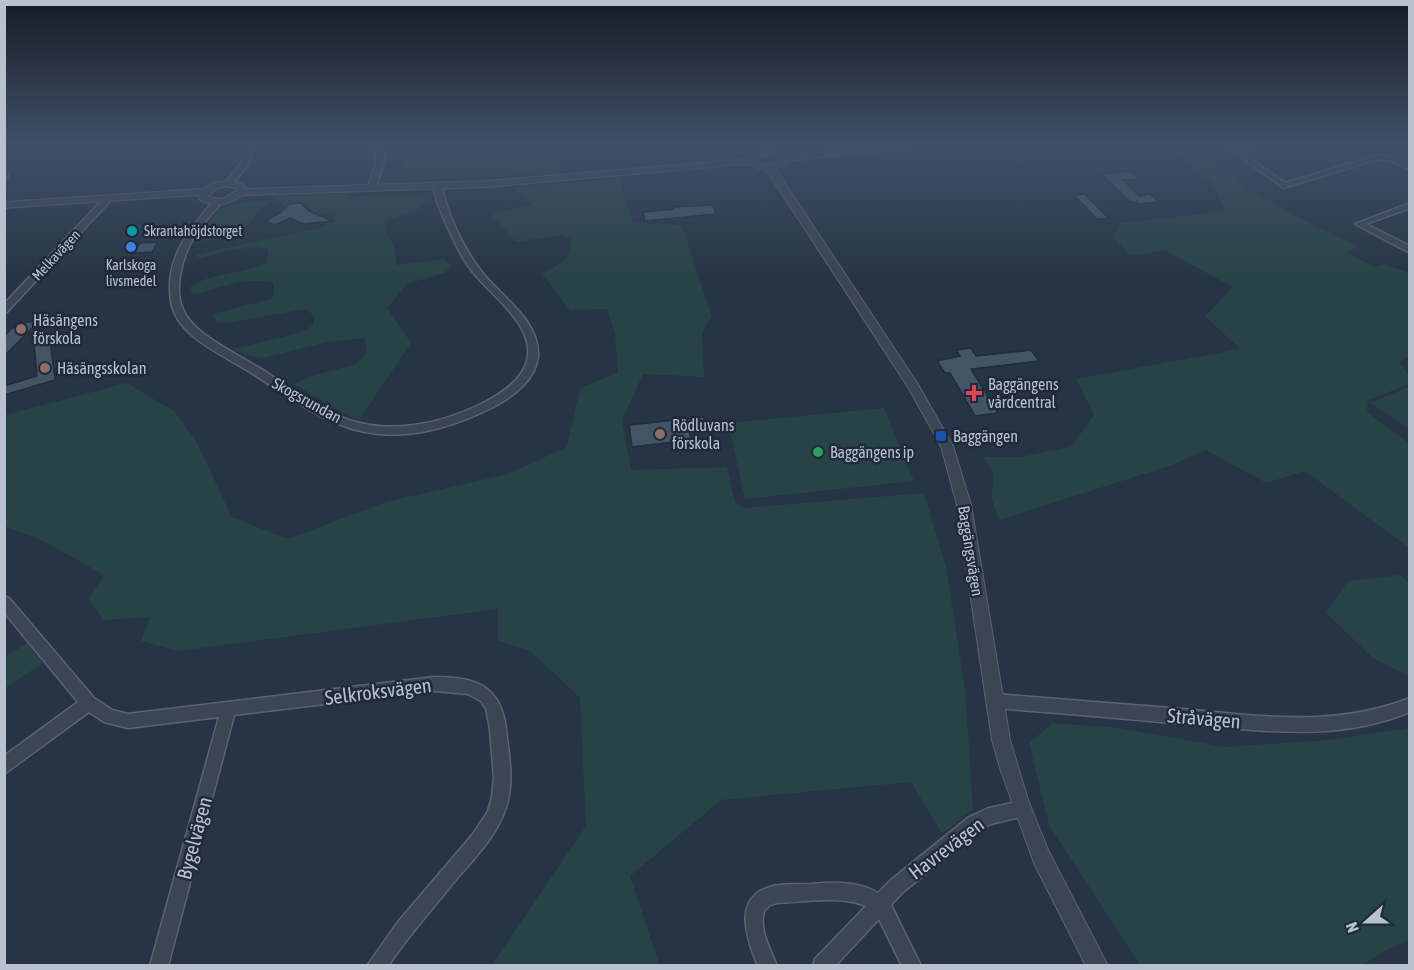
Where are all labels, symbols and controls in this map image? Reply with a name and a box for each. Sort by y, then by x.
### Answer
place label: Skrantahöjdstorget [144,223,242,239]
marker: Skrantahöjdstorget [125,224,139,238]
street label: Melkavägen [29,226,83,284]
marker: Karlskoga livsmedel [124,240,138,254]
place label: Karlskoga livsmedel [106,257,157,289]
place label: Häsängens förskola [33,311,98,347]
marker: Häsängens förskola [14,322,28,336]
place label: Häsängsskolan [57,359,146,378]
marker: Häsängsskolan [38,361,52,375]
street label: Skogsrundan [269,374,345,427]
place label: Baggängens vårdcentral [988,375,1059,411]
marker: Baggängens vårdcentral [965,384,983,402]
place label: Rödluvans förskola [672,416,735,452]
marker: Rödluvans förskola [653,427,667,441]
place label: Baggängen [953,427,1018,446]
marker: Baggängen [934,429,948,443]
place label: Baggängens ip [830,443,914,462]
marker: Baggängens ip [811,445,825,459]
street label: Baggängsvägen [954,504,987,598]
street label: Selkroksvägen [323,673,433,709]
street label: Stråvägen [1166,703,1242,733]
street label: Bygelvägen [172,794,216,882]
street label: Havrevägen [904,812,988,884]
north arrow [1336,892,1396,952]
text: N [1342,920,1362,935]

